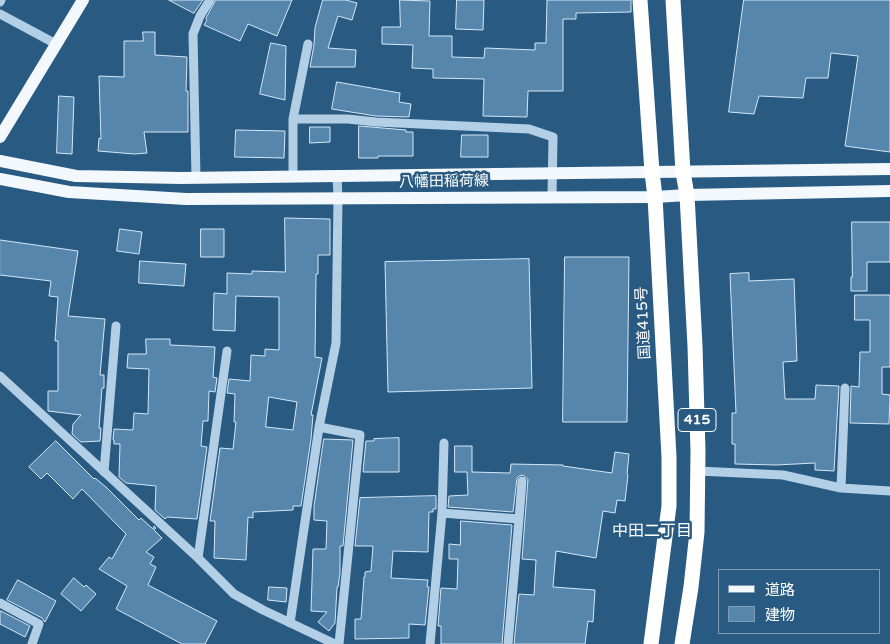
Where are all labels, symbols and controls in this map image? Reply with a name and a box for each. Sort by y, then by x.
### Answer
street label: 八幡田稲荷線 [399,172,489,192]
street label: 国道415号 [633,286,655,360]
road number: 415 [678,408,716,432]
district label: 中田二丁目 [612,522,692,542]
legend [718,569,880,634]
text: 道路 [765,581,795,599]
text: 建物 [765,606,795,624]

